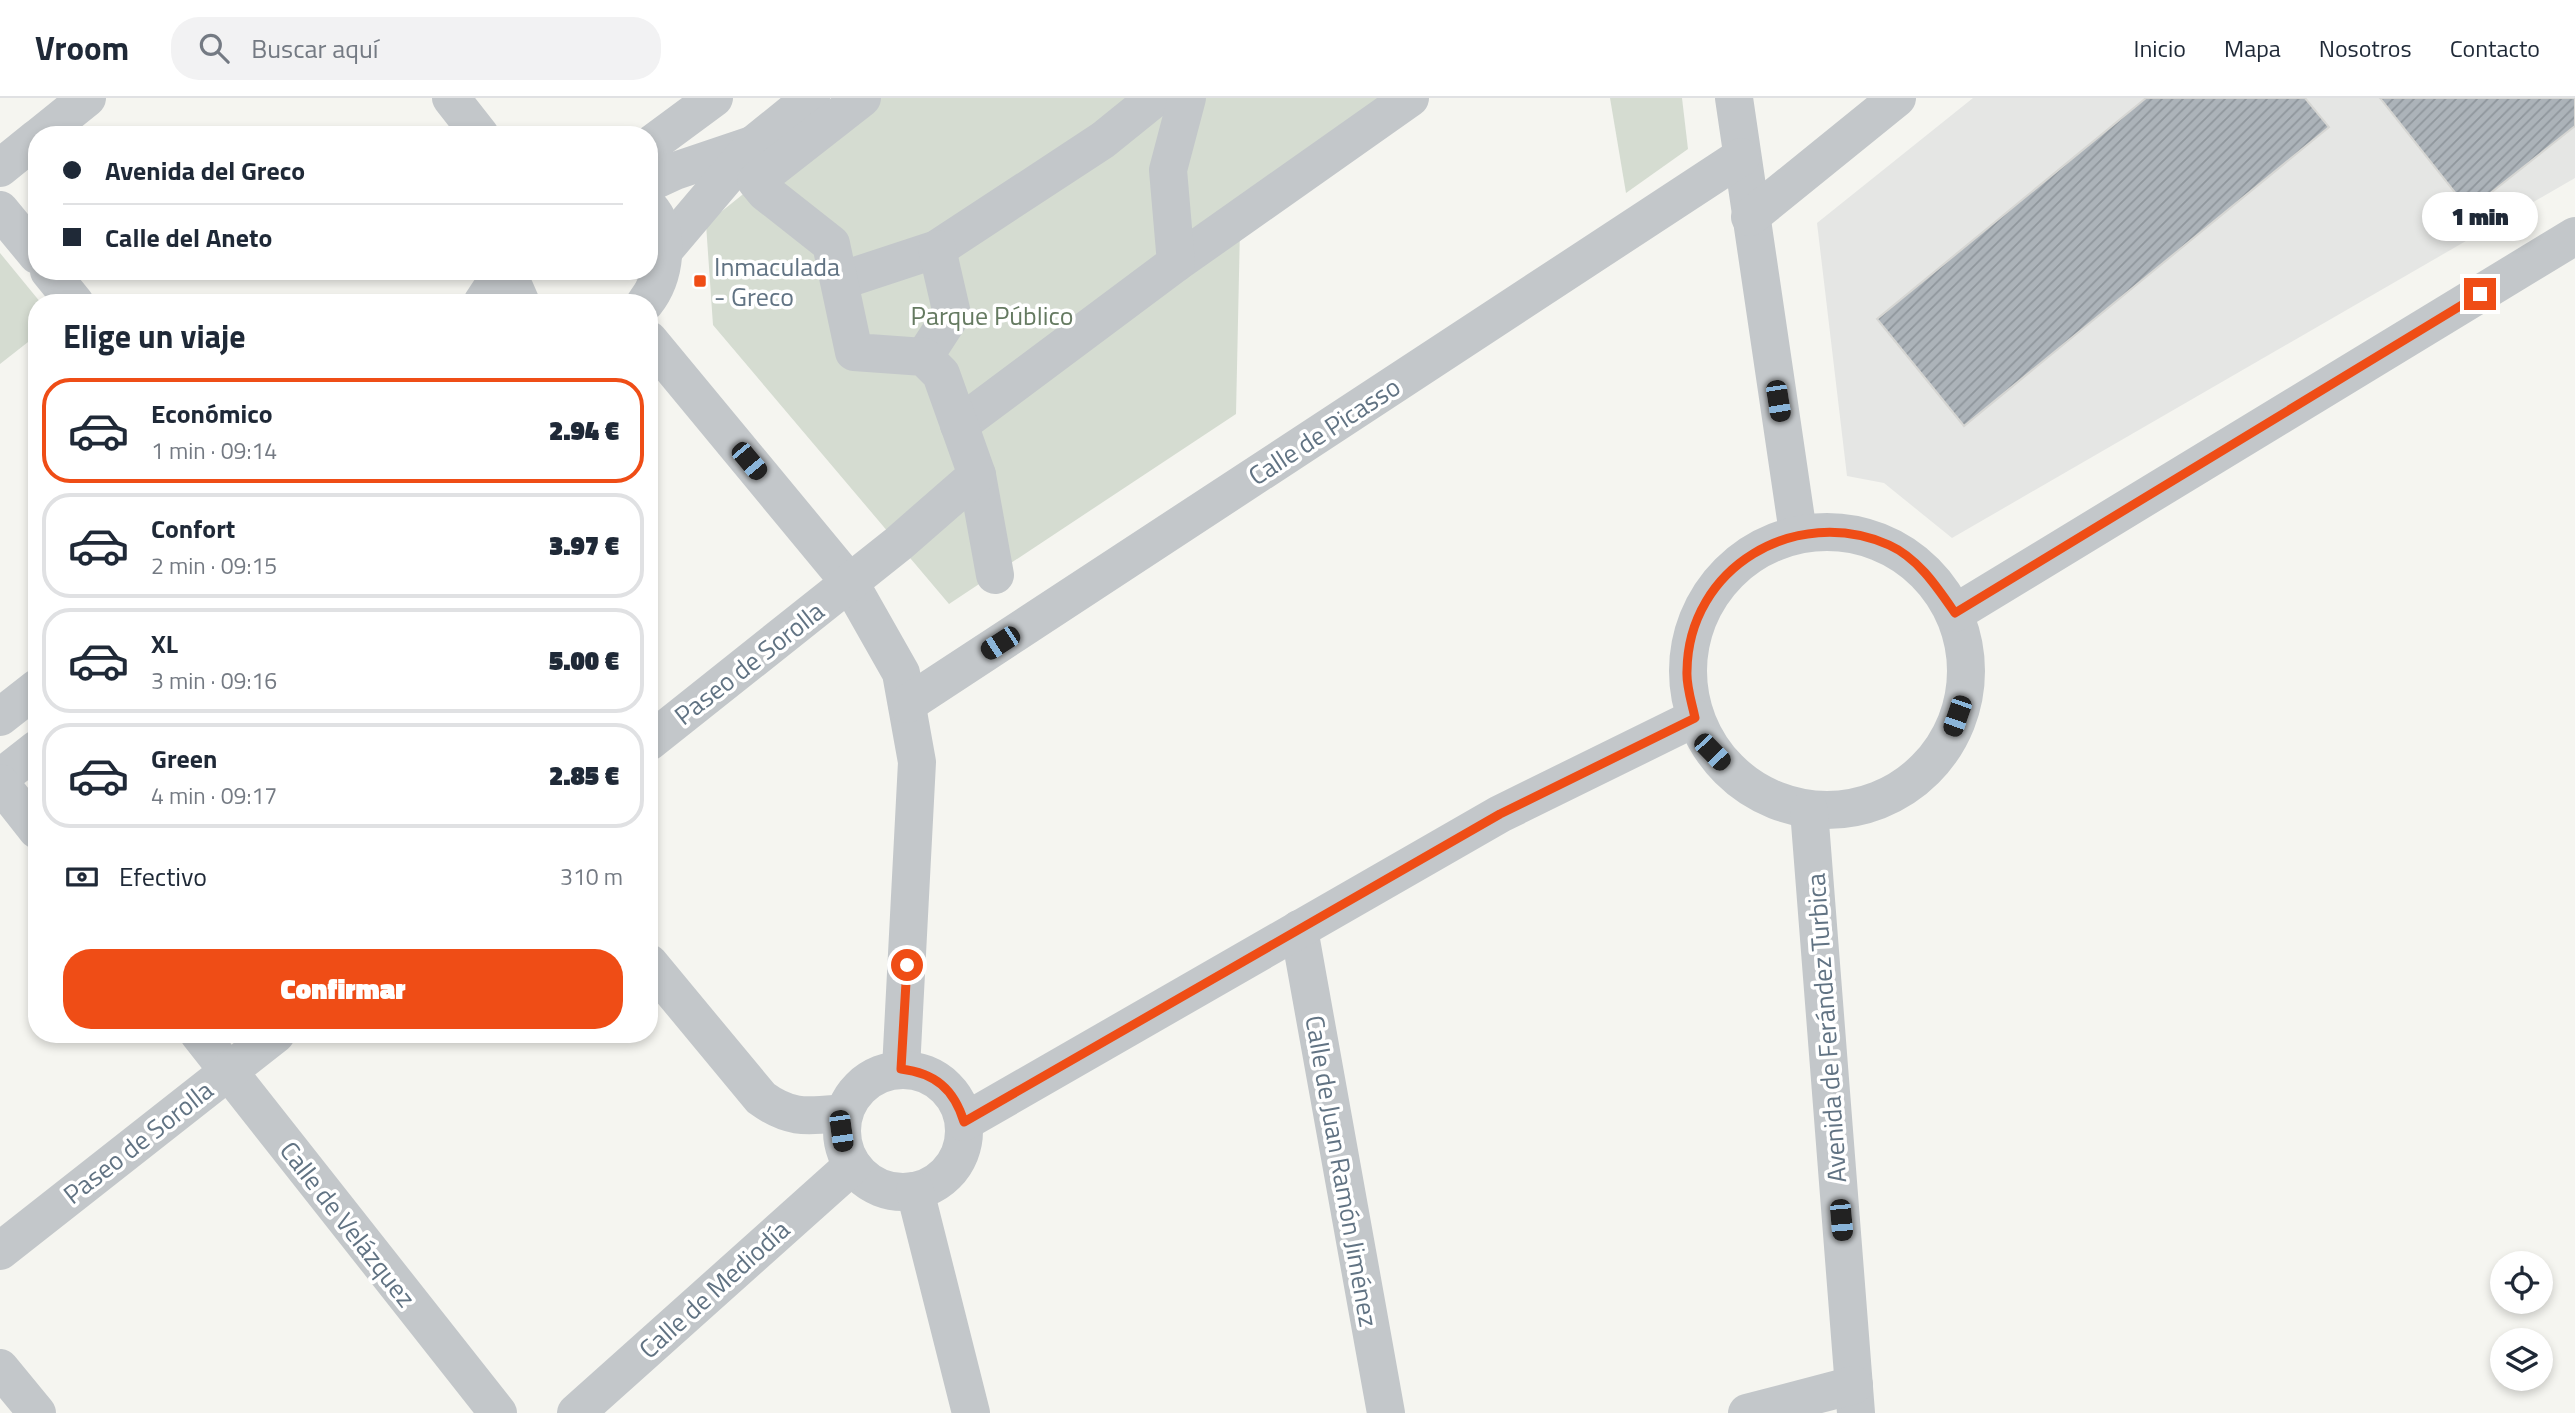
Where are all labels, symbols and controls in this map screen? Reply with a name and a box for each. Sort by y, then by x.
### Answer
search box [171,17,661,80]
text: Vroom [35,23,129,73]
icon: search [195,29,233,67]
text: Buscar aquí [251,29,378,68]
text: Inicio [2134,30,2186,66]
text: Mapa [2224,30,2281,66]
text: Nosotros [2319,30,2412,66]
text: Contacto [2450,30,2540,66]
text: Avenida del Greco [105,151,305,190]
callout: 1 min [2422,192,2538,242]
text: 1 min [2451,199,2509,234]
text: Calle del Aneto [105,218,272,257]
place label: Inmaculada - Greco [714,247,840,316]
marker: Inmaculada - Greco [692,273,708,289]
route end [2464,278,2496,310]
park label: Parque Público [911,296,1073,335]
text: Elige un viaje [63,312,246,360]
street label: Calle de Picasso [1240,367,1408,495]
car [1765,379,1792,423]
text: Económico [151,394,273,433]
icon: car [67,399,130,462]
text: 2.94 € [549,411,619,450]
text: 1 min · 09:14 [151,433,277,468]
car [728,438,771,484]
text: Confort [151,509,235,548]
icon: car [67,514,130,577]
text: 3.97 € [549,526,619,565]
text: 2 min · 09:15 [151,548,277,583]
street label: Paseo de Sorolla [666,592,832,734]
car [977,623,1024,663]
text: XL [151,624,178,663]
icon: car [67,629,130,692]
text: 5.00 € [549,641,619,680]
text: 3 min · 09:16 [151,663,277,698]
car [1941,693,1974,739]
car [1690,730,1735,774]
text: Green [151,739,217,778]
icon: car [67,744,130,807]
text: 2.85 € [549,756,619,795]
text: 4 min · 09:17 [151,778,277,813]
text: Efectivo [119,857,207,896]
icon: cash [63,858,101,896]
text: 310 m [560,859,623,894]
street label: Avenida de Ferández Turbica [1796,872,1856,1184]
button: Confirmar [63,949,623,1029]
route start [891,949,923,981]
street label: Calle de Juan Ramón Jiménez [1295,1012,1389,1330]
street label: Paseo de Sorolla [55,1071,221,1213]
car [828,1109,855,1153]
street label: Calle de Velázquez [271,1133,425,1315]
car [1829,1198,1854,1242]
street label: Calle de Mediodía [630,1211,798,1367]
map controls [2490,1251,2553,1391]
button: locate [2490,1251,2553,1314]
button: layers [2490,1328,2553,1391]

